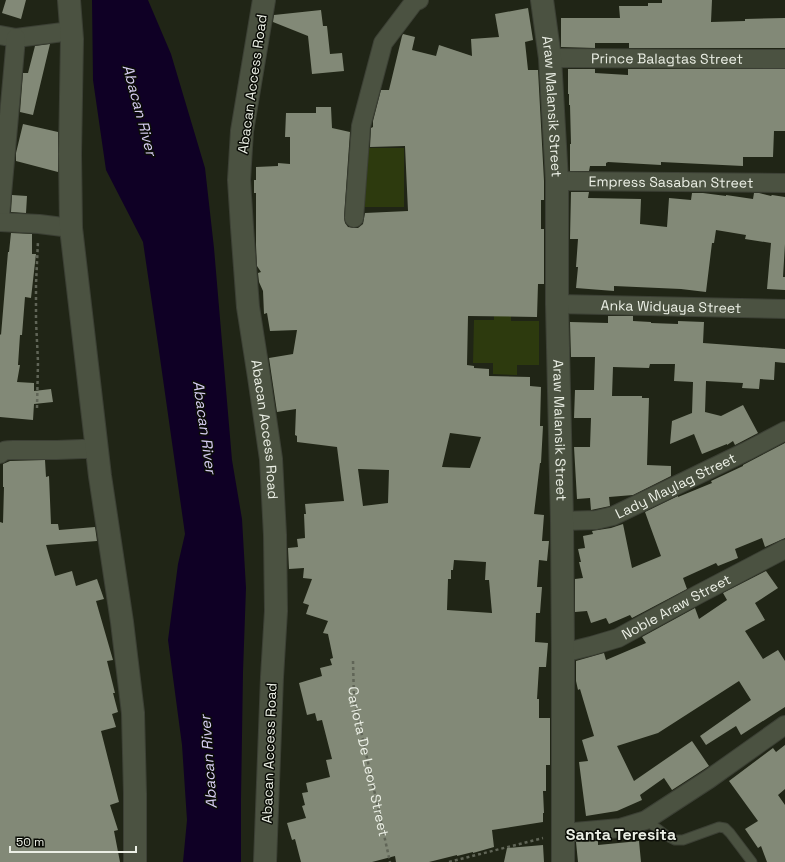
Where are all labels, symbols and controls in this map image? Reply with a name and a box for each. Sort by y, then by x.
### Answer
street label: Abacan Access Road [233,13,271,155]
street label: Araw Malansik Street [538,35,566,178]
street label: Prince Balagtas Street [591,49,743,68]
water label: Abacan River [119,62,162,159]
street label: Empress Sasaban Street [589,172,753,192]
street label: Anka Widyaya Street [600,296,741,317]
street label: Abacan Access Road [247,358,282,500]
street label: Araw Malansik Street [549,359,571,501]
water label: Abacan River [189,379,221,476]
street label: Lady Maylag Street [612,449,739,523]
street label: Noble Araw Street [618,570,734,643]
street label: Abacan Access Road [258,682,280,824]
street label: Carlota De Leon Street [344,686,393,838]
water label: Abacan River [195,713,221,809]
district label: Santa Teresita [566,824,676,845]
scale bar [10,828,136,854]
text: 50 m [16,834,44,850]

